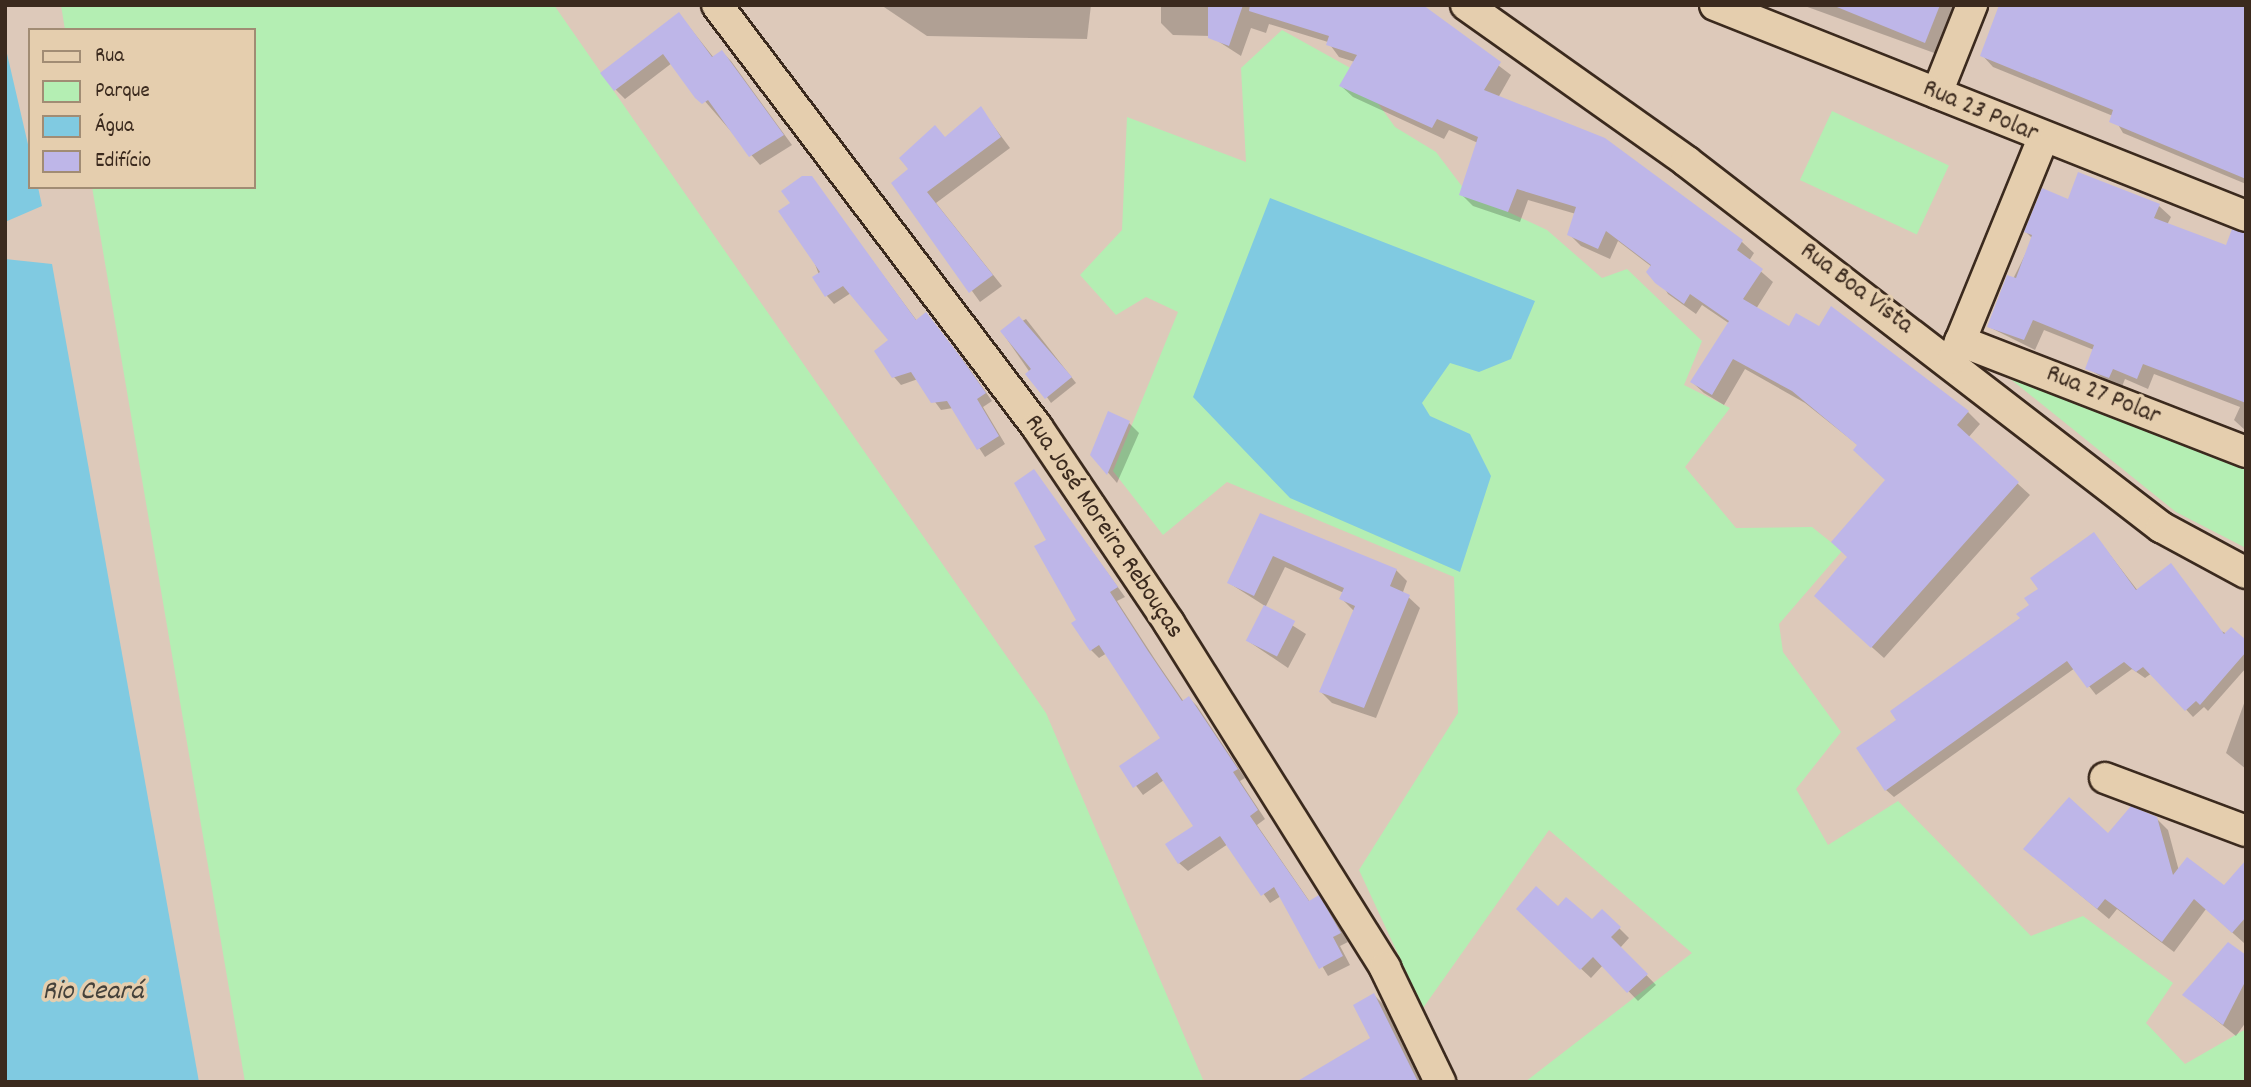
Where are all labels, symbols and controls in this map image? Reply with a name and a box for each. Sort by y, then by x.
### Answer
legend [28,28,256,189]
text: Rua [95,42,124,72]
street label: Rua 23 Polar [1918,74,2042,150]
text: Parque [95,77,150,107]
text: Água [95,112,134,142]
text: Edifício [95,147,151,177]
street label: Rua Boa Vista [1793,236,1919,342]
street label: Rua 27 Polar [2041,359,2165,433]
street label: Rua José Moreira Rebouças [1016,409,1190,645]
water label: Rio Ceará [42,976,144,1010]

